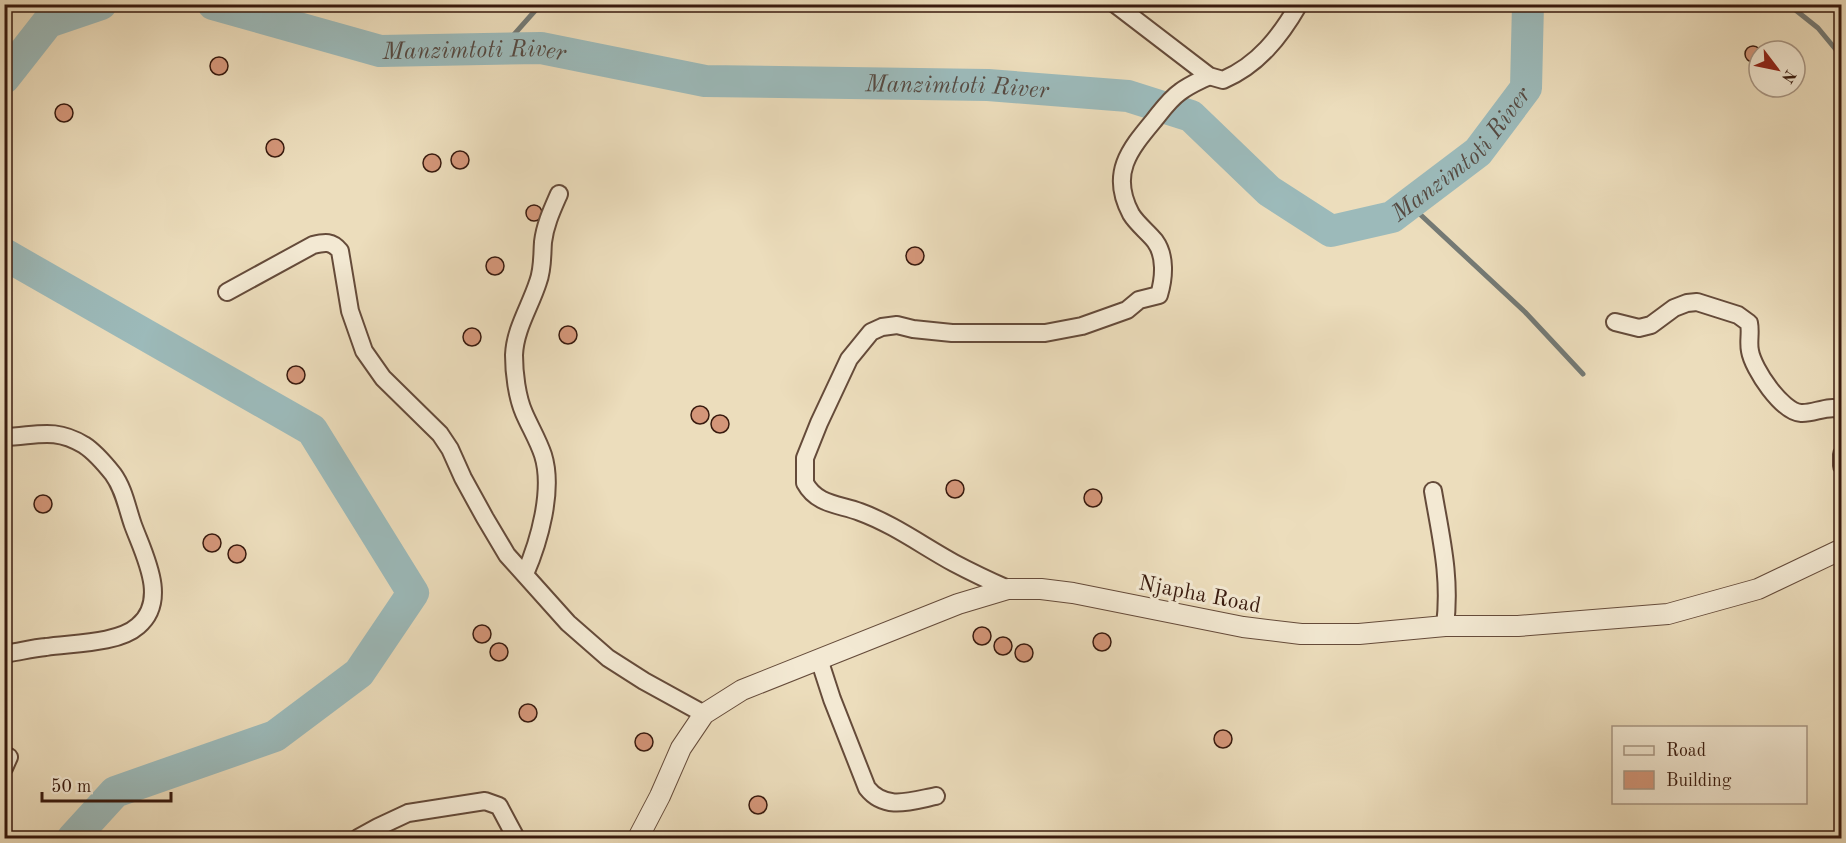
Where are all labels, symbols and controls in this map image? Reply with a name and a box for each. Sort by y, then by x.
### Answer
water label: Manzimtoti River [381,38,569,67]
north arrow [1747,39,1807,99]
text: N [1778,66,1798,86]
water label: Manzimtoti River [864,73,1050,104]
water label: Manzimtoti River [1387,83,1537,228]
street label: Njapha Road [1137,572,1263,618]
legend [1612,726,1807,804]
text: Road [1666,742,1706,760]
scale bar [42,765,171,803]
text: Building [1666,772,1732,790]
text: 50 m [51,778,91,796]

